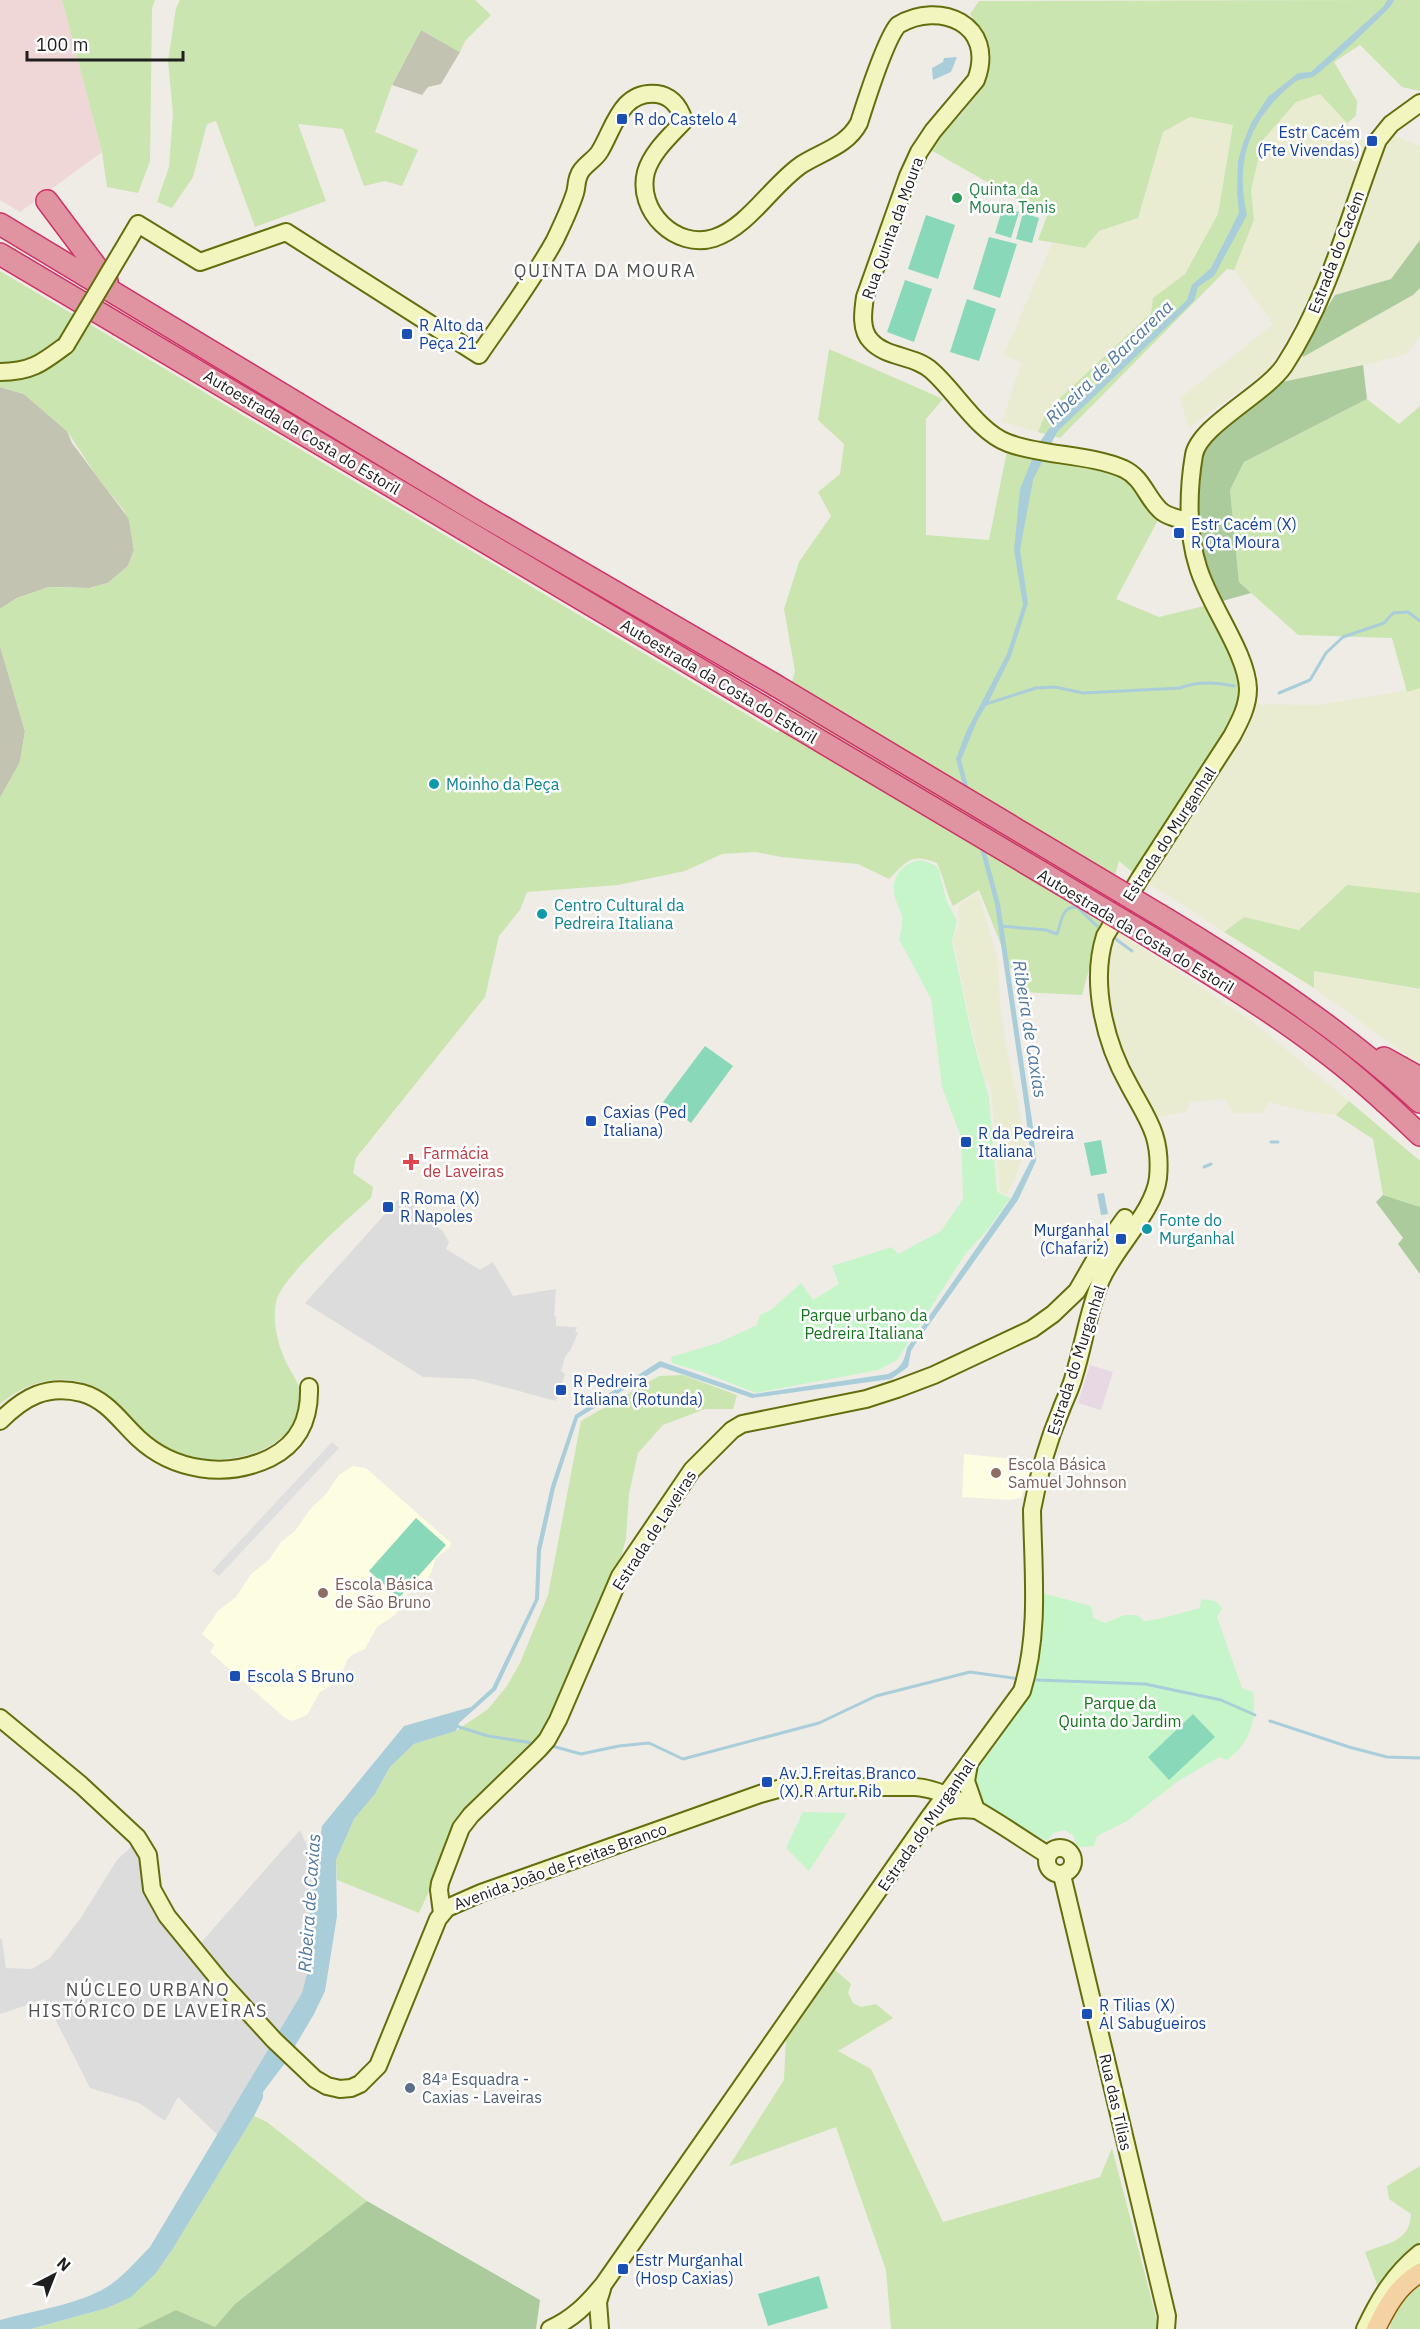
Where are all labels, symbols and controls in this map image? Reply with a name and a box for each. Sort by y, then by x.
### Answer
scale bar [27,24,183,62]
text: 100 m [36,33,88,56]
place label: R do Castelo 4 [634,109,737,129]
marker: R do Castelo 4 [615,112,629,126]
place label: Estr Cacém (Fte Vivendas) [1257,122,1360,160]
marker: Estr Cacém (Fte Vivendas) [1365,134,1379,148]
street label: Rua Quinta da Moura [857,154,927,302]
place label: Quinta da Moura Tenis [969,179,1056,217]
street label: Estrada do Cacém [1303,188,1369,316]
marker: Quinta da Moura Tenis [950,191,964,205]
district label: QUINTA DA MOURA [514,259,696,282]
water label: Ribeira de Barcarena [1040,295,1178,429]
place label: R Alto da Peça 21 [419,315,484,353]
marker: R Alto da Peça 21 [400,327,414,341]
street label: Autoestrada da Costa do Estoril [200,365,404,499]
place label: Estr Cacém (X) R Qta Moura [1191,514,1297,552]
marker: Estr Cacém (X) R Qta Moura [1172,526,1186,540]
street label: Autoestrada da Costa do Estoril [617,614,821,748]
street label: Estrada do Murganhal [1118,763,1220,905]
place label: Moinho da Peça [446,774,560,794]
marker: Moinho da Peça [427,777,441,791]
street label: Autoestrada da Costa do Estoril [1034,864,1238,998]
place label: Centro Cultural da Pedreira Italiana [554,895,685,933]
marker: Centro Cultural da Pedreira Italiana [535,907,549,921]
water label: Ribeira de Caxias [1008,959,1052,1099]
place label: Caxias (Ped Italiana) [603,1102,687,1140]
marker: Caxias (Ped Italiana) [584,1114,598,1128]
place label: R da Pedreira Italiana [978,1123,1074,1161]
marker: R da Pedreira Italiana [959,1135,973,1149]
place label: Farmácia de Laveiras [423,1143,504,1181]
marker: Farmácia de Laveiras [404,1155,418,1169]
place label: R Roma (X) R Napoles [400,1188,480,1226]
marker: R Roma (X) R Napoles [381,1200,395,1214]
place label: Fonte do Murganhal [1159,1210,1235,1248]
place label: Murganhal (Chafariz) [1033,1220,1109,1258]
marker: Fonte do Murganhal [1140,1222,1154,1236]
marker: Murganhal (Chafariz) [1114,1232,1128,1246]
street label: Estrada do Murganhal [1042,1283,1110,1437]
park label: Parque urbano da Pedreira Italiana [800,1305,928,1343]
place label: R Pedreira Italiana (Rotunda) [573,1371,703,1409]
marker: R Pedreira Italiana (Rotunda) [554,1383,568,1397]
place label: Escola Básica Samuel Johnson [1008,1454,1127,1492]
street label: Estrada de Laveiras [608,1466,700,1594]
marker: Escola Básica Samuel Johnson [989,1466,1003,1480]
place label: Escola Básica de São Bruno [335,1574,434,1612]
marker: Escola Básica de São Bruno [316,1586,330,1600]
place label: Escola S Bruno [247,1666,354,1686]
marker: Escola S Bruno [228,1669,242,1683]
park label: Parque da Quinta do Jardim [1058,1693,1182,1731]
street label: Estrada do Murganhal [873,1755,979,1895]
place label: Av J Freitas Branco (X) R Artur Rib [779,1763,916,1801]
marker: Av J Freitas Branco (X) R Artur Rib [760,1775,774,1789]
street label: Avenida João de Freitas Branco [451,1818,669,1914]
water label: Ribeira de Caxias [293,1833,325,1973]
district label: NÚCLEO URBANO HISTÓRICO DE LAVEIRAS [28,1978,268,2022]
place label: R Tilias (X) Al Sabugueiros [1099,1995,1206,2033]
marker: R Tilias (X) Al Sabugueiros [1080,2007,1094,2021]
street label: Rua das Tílias [1095,2052,1137,2152]
place label: 84ª Esquadra - Caxias - Laveiras [422,2069,542,2107]
marker: 84ª Esquadra - Caxias - Laveiras [403,2081,417,2095]
north arrow [24,2245,84,2305]
place label: Estr Murganhal (Hosp Caxias) [635,2250,743,2288]
text: N [53,2253,75,2275]
marker: Estr Murganhal (Hosp Caxias) [616,2262,630,2276]

